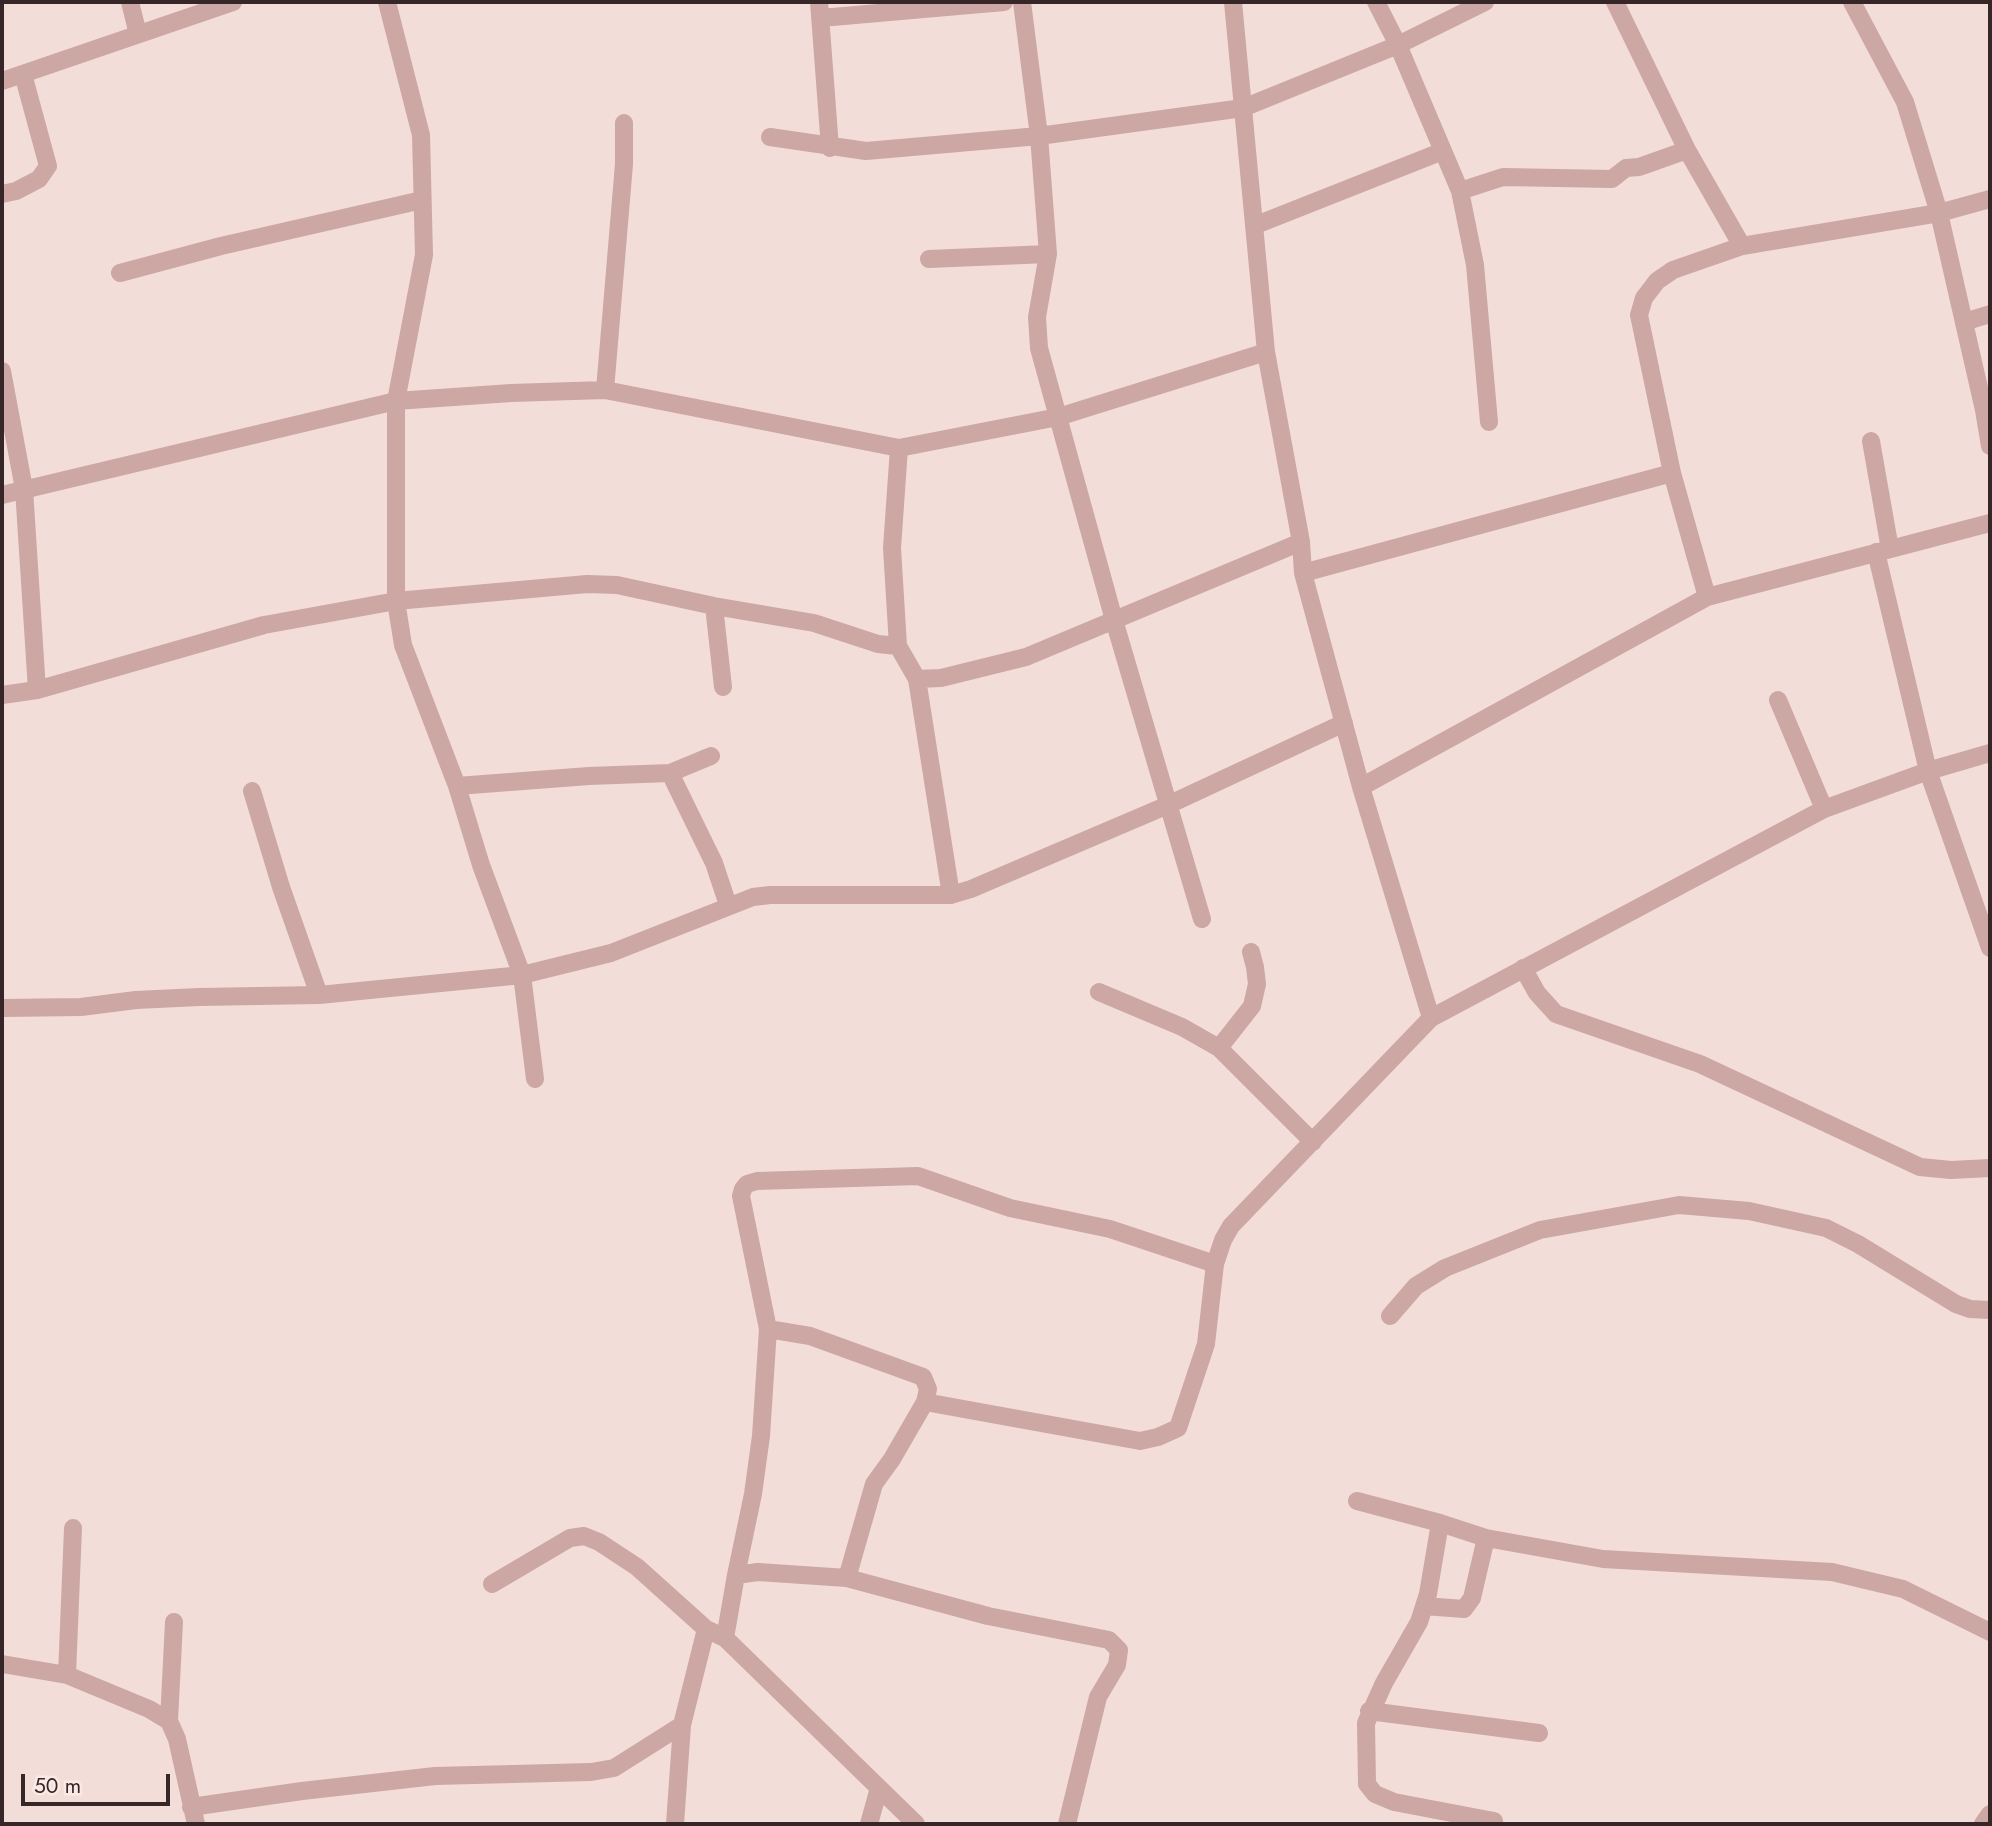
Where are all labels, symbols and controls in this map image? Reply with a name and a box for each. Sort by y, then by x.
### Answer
scale bar [24,1759,173,1803]
text: 50 m [34,1771,81,1801]

